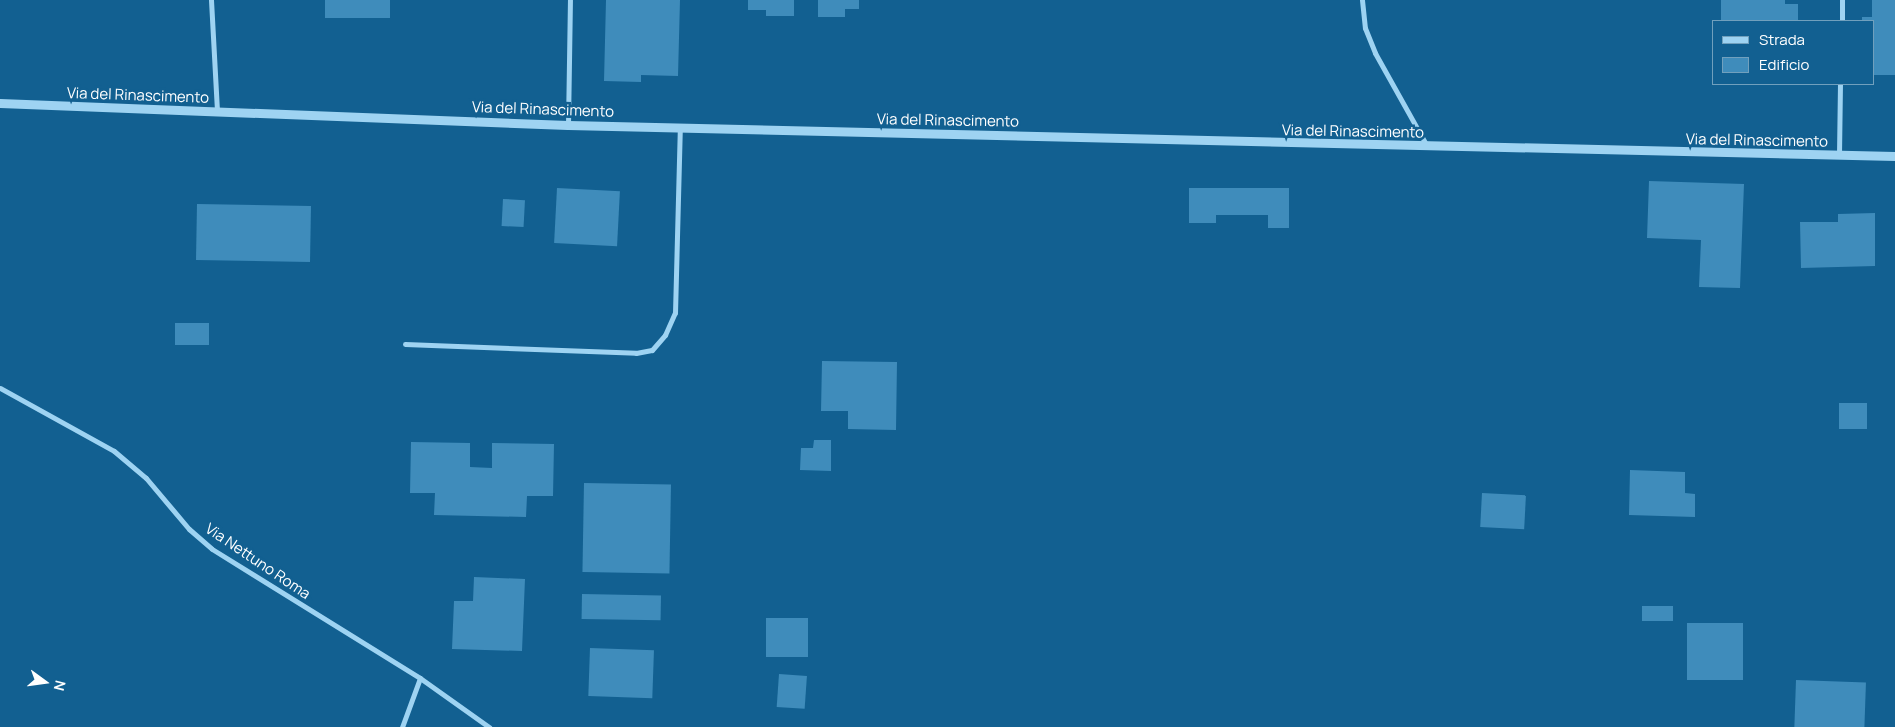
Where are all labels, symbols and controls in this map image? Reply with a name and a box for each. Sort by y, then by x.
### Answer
legend [1712,20,1875,85]
text: Strada [1759,29,1805,50]
text: Edificio [1759,54,1809,75]
street label: Via del Rinascimento [67,84,209,106]
street label: Via del Rinascimento [472,98,614,120]
street label: Via del Rinascimento [877,110,1019,130]
street label: Via del Rinascimento [1282,121,1424,141]
street label: Via del Rinascimento [1686,130,1828,150]
street label: Via Nettuno Roma [202,519,314,603]
north arrow [20,657,70,707]
text: N [50,679,70,693]

